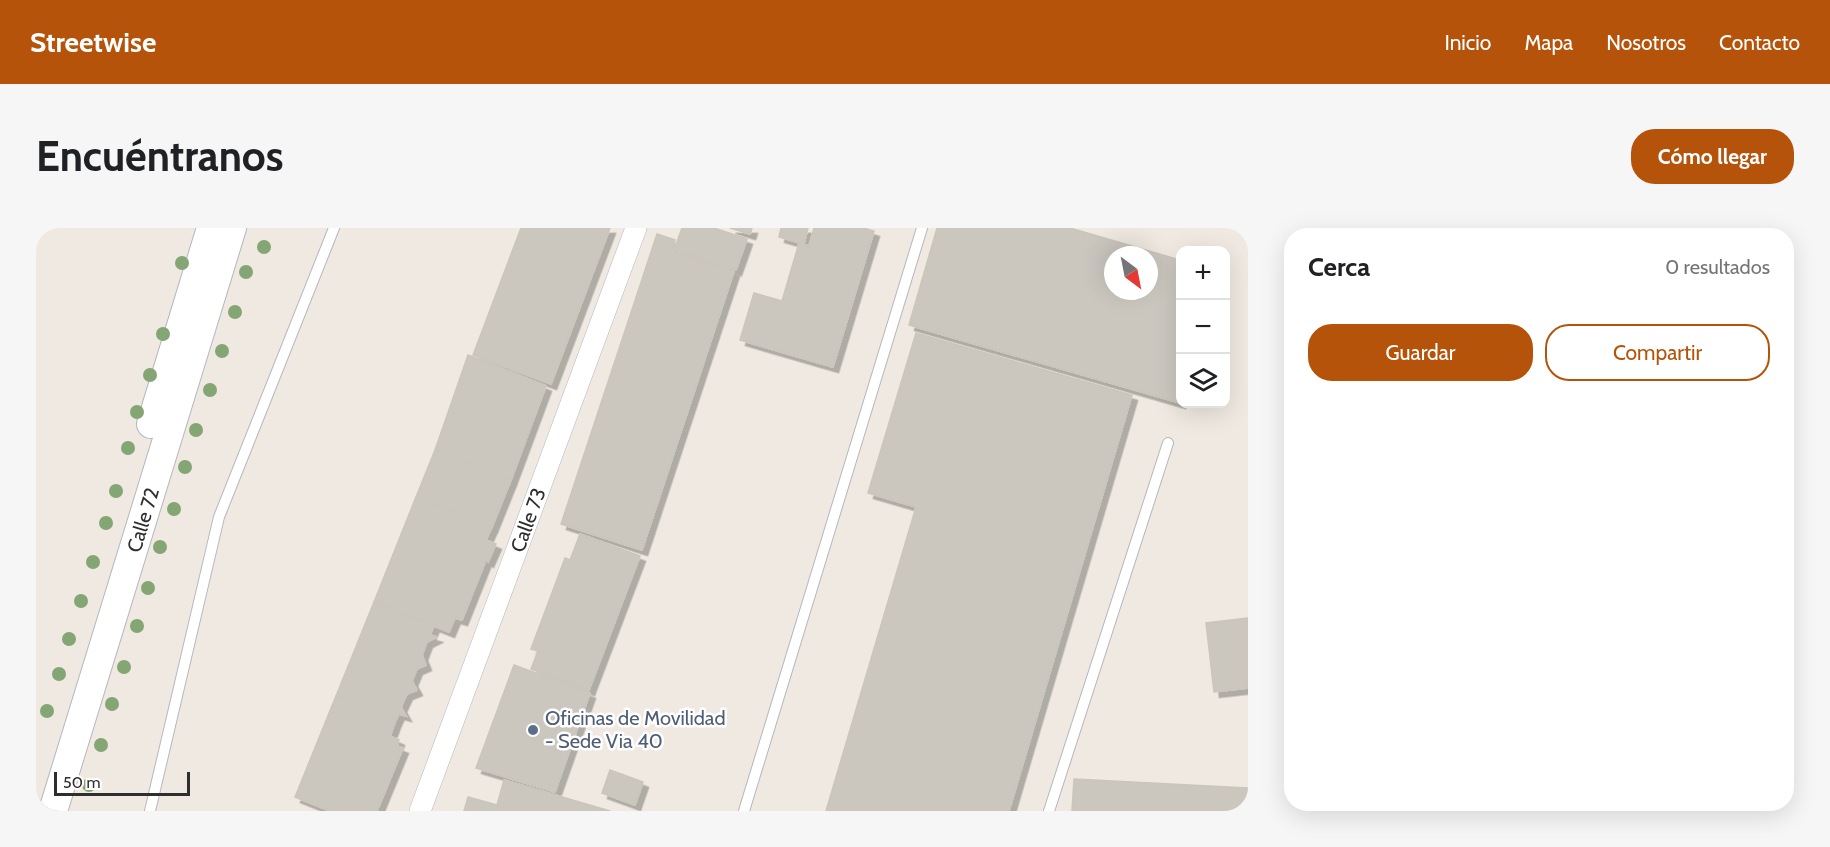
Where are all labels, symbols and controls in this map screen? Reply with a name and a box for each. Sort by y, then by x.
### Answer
text: Streetwise [30,25,156,59]
text: Inicio [1444,30,1491,55]
text: Mapa [1524,30,1573,55]
text: Nosotros [1606,30,1686,55]
text: Contacto [1719,30,1800,55]
button: Cómo llegar [1631,129,1794,184]
text: Encuéntranos [36,130,284,182]
north arrow [1104,246,1158,300]
map controls [1176,246,1230,408]
button: + [1176,246,1230,300]
text: Cerca [1308,251,1370,283]
text: 0 resultados [1665,255,1770,279]
button: − [1176,300,1230,354]
button: Guardar [1308,324,1533,381]
button: Compartir [1545,324,1770,381]
button: layers [1176,354,1230,408]
street label: Calle 73 [505,484,551,556]
street label: Calle 72 [122,485,164,555]
place label: Oficinas de Movilidad - Sede Via 40 [545,706,726,753]
marker: Oficinas de Movilidad - Sede Via 40 [526,723,540,737]
scale bar [54,769,190,796]
text: 50 m [63,773,100,792]

